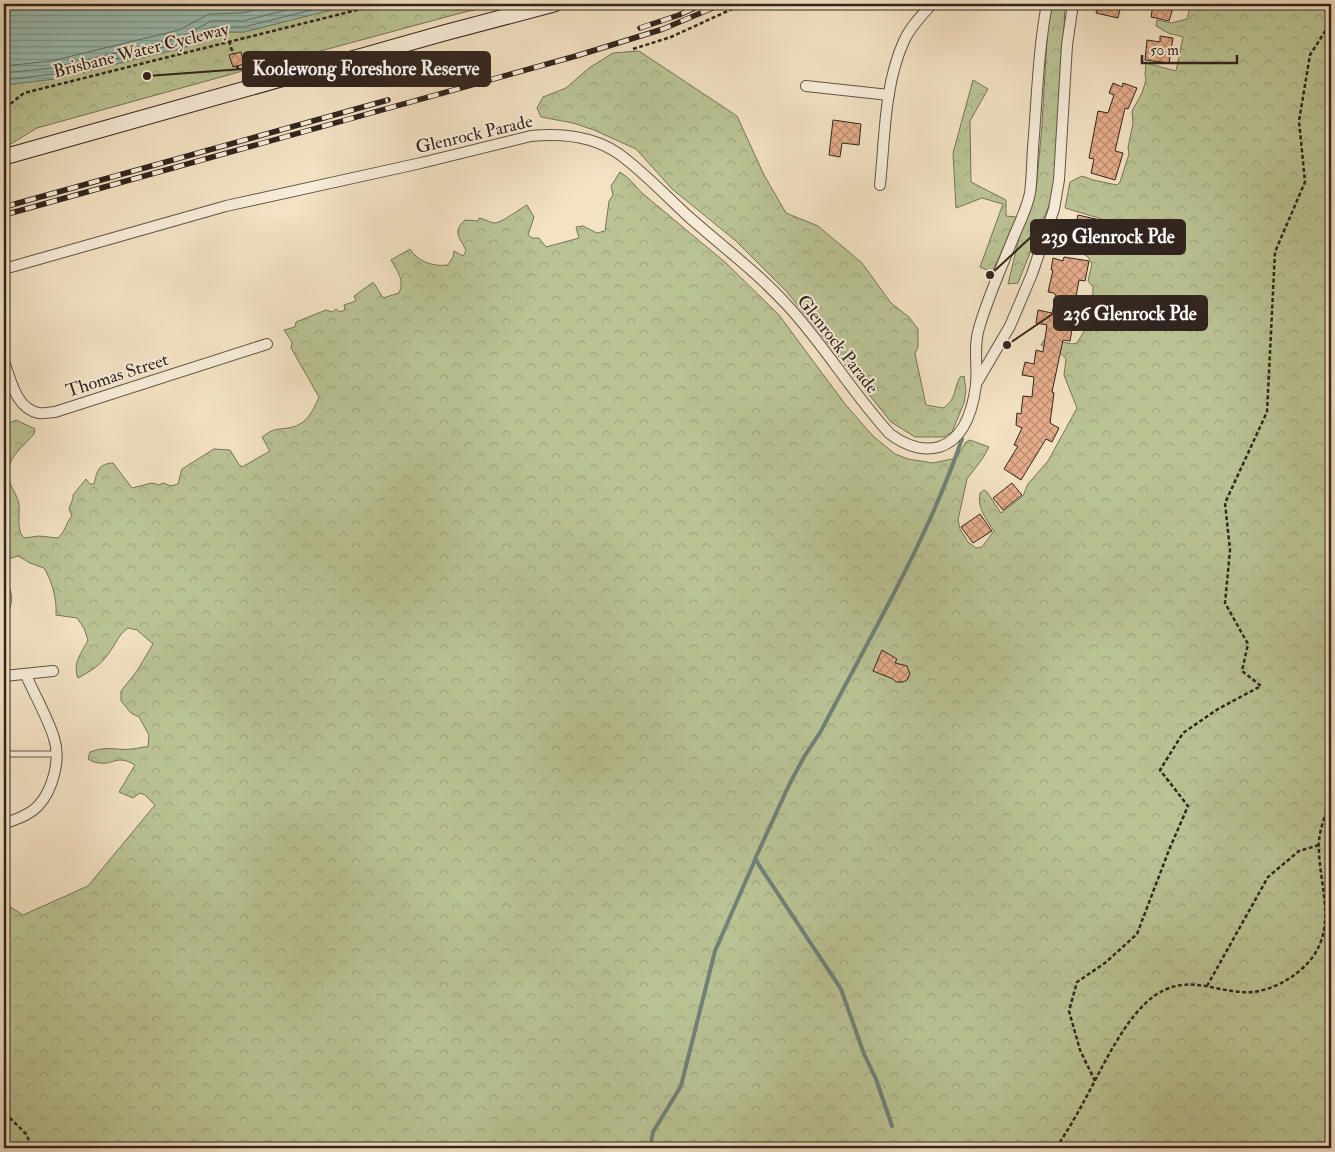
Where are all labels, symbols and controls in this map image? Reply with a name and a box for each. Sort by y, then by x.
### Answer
street label: Brisbane Water Cycleway [51,17,233,83]
scale bar [1142,32,1238,64]
text: 50 m [1150,41,1179,60]
callout: Koolewong Foreshore Reserve [243,52,490,86]
text: Koolewong Foreshore Reserve [253,57,480,82]
street label: Glenrock Parade [413,110,535,159]
callout: 239 Glenrock Pde [1031,220,1185,254]
text: 239 Glenrock Pde [1041,225,1175,249]
street label: Glenrock Parade [792,290,884,399]
callout: 236 Glenrock Pde [1054,296,1207,330]
text: 236 Glenrock Pde [1063,302,1197,326]
street label: Thomas Street [63,348,171,403]

